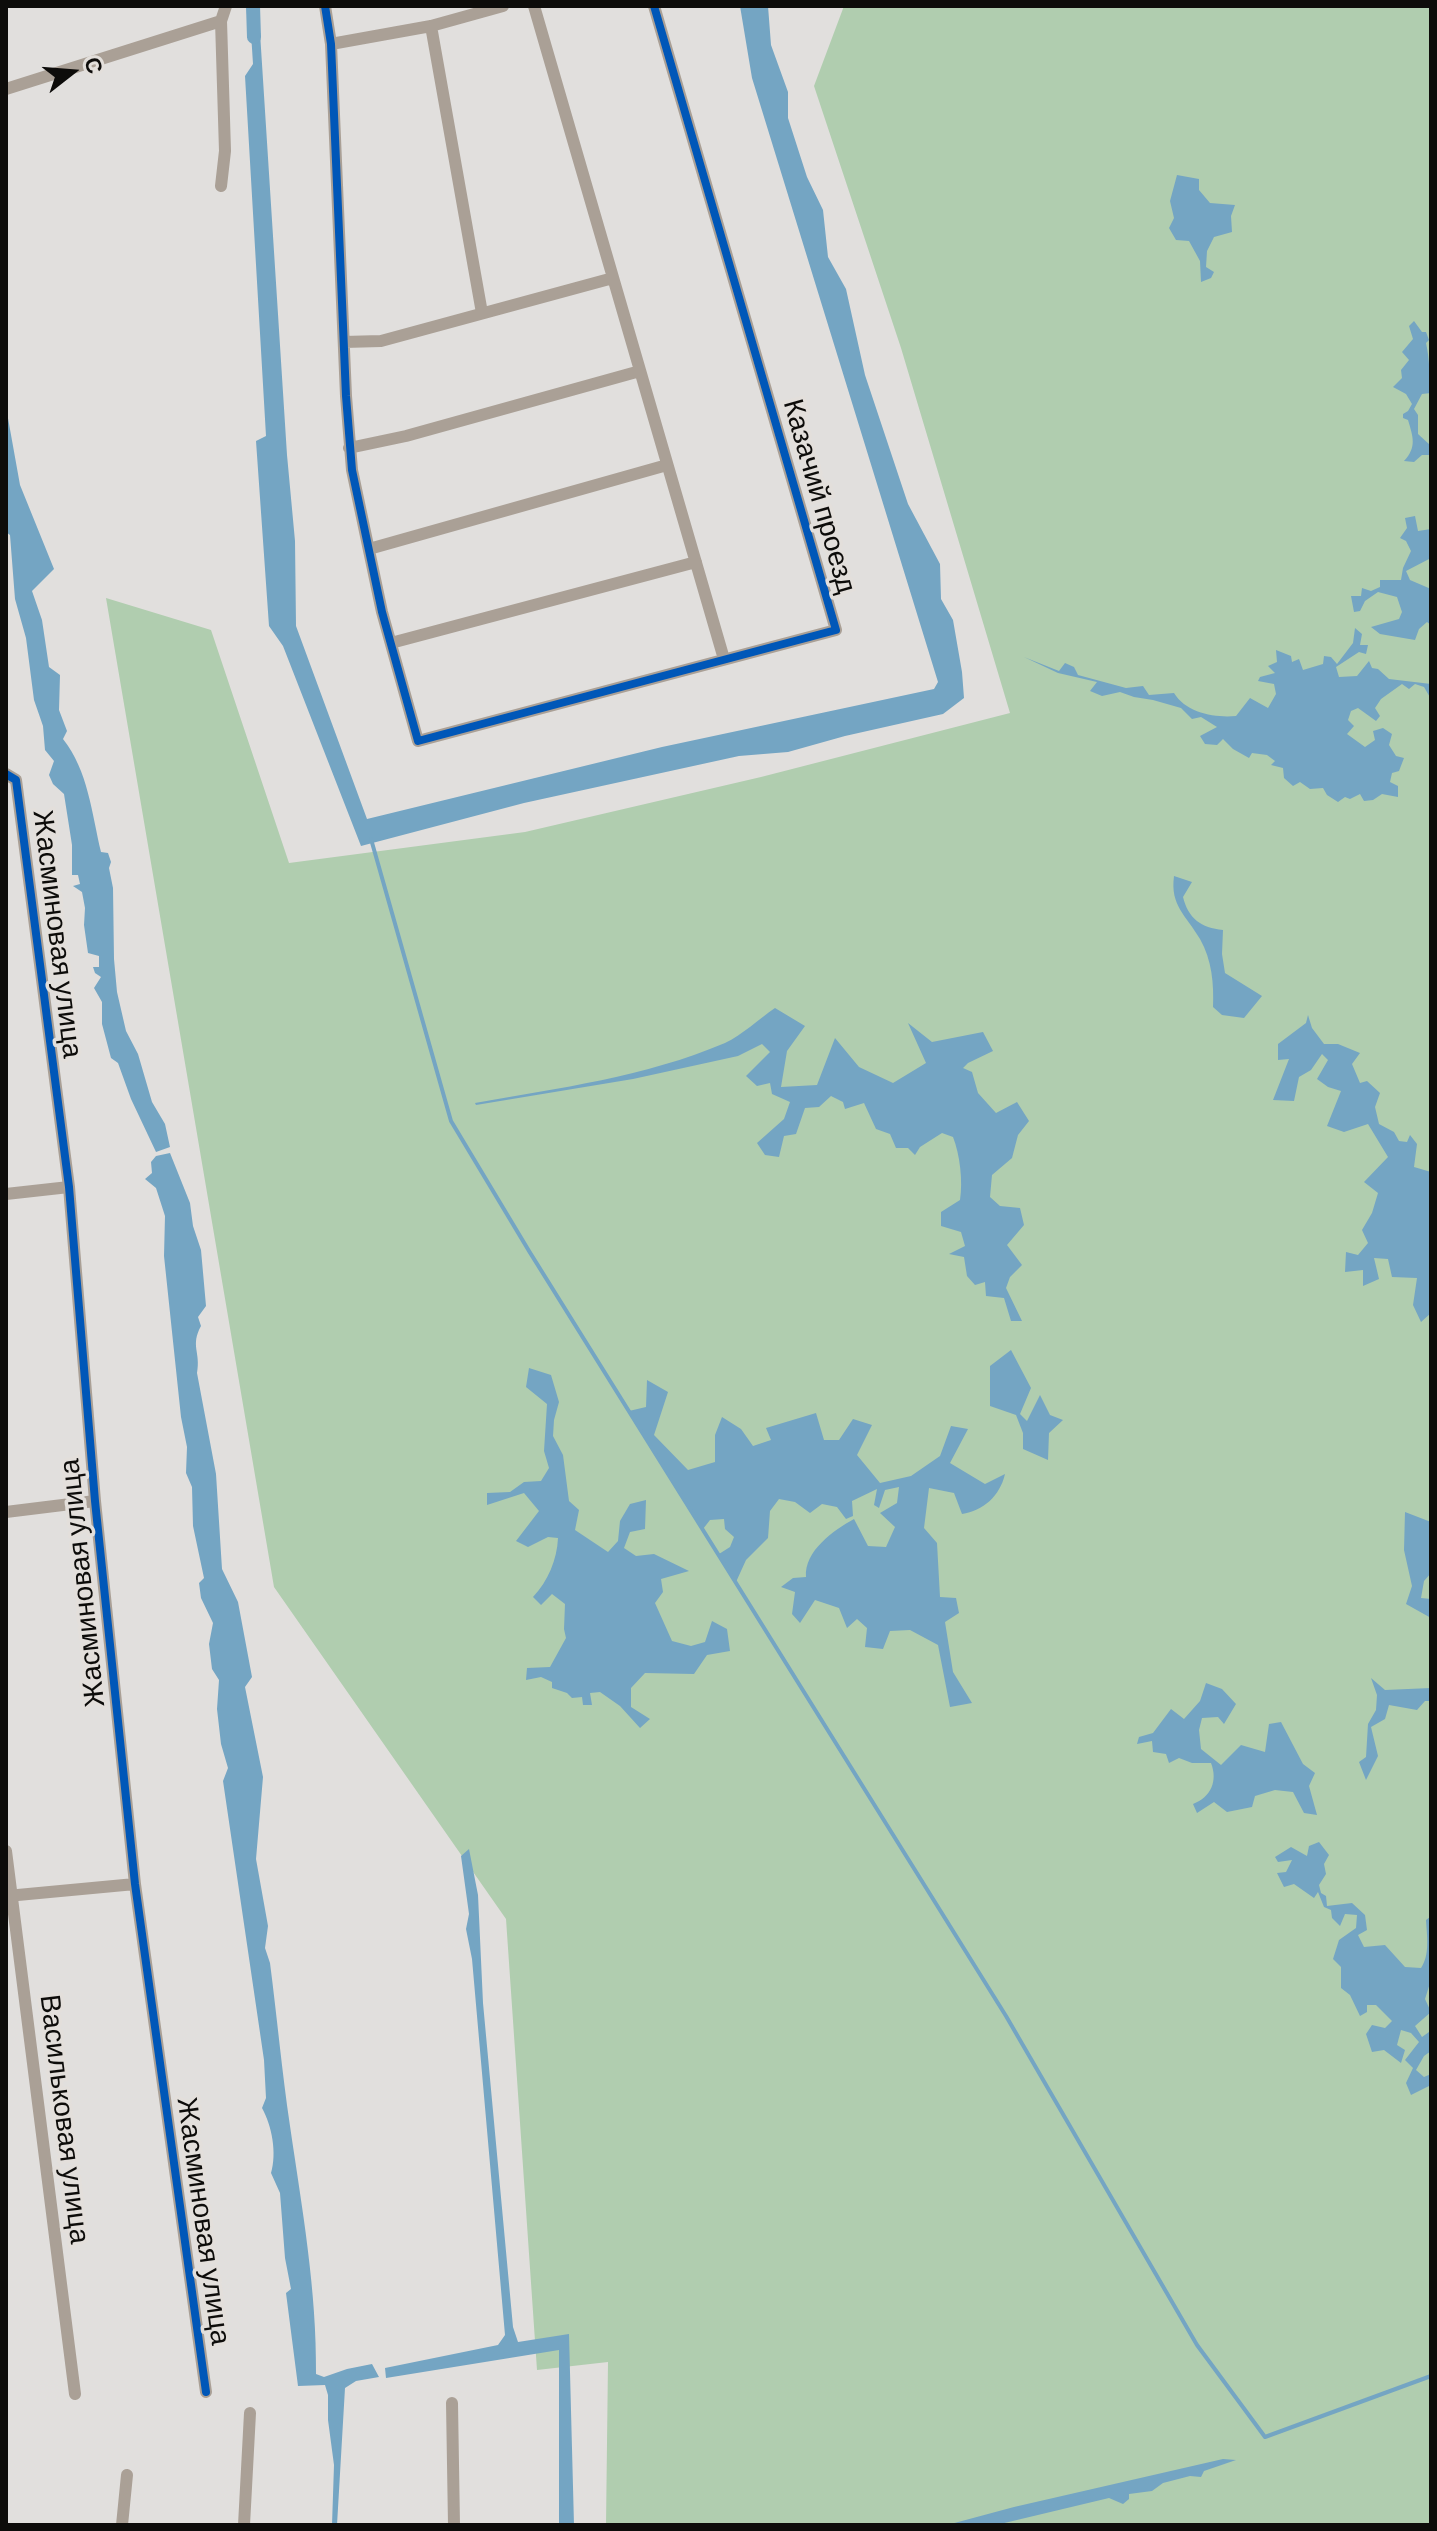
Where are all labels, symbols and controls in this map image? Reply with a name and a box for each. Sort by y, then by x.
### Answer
north arrow [32,32,112,112]
text: С [80,54,110,76]
street label: Казачий проезд [776,395,864,597]
street label: Жасминовая улица [26,808,90,1060]
street label: Жасминовая улица [52,1457,112,1709]
street label: Васильковая улица [33,1992,97,2246]
street label: Жасминовая улица [170,2095,238,2347]

